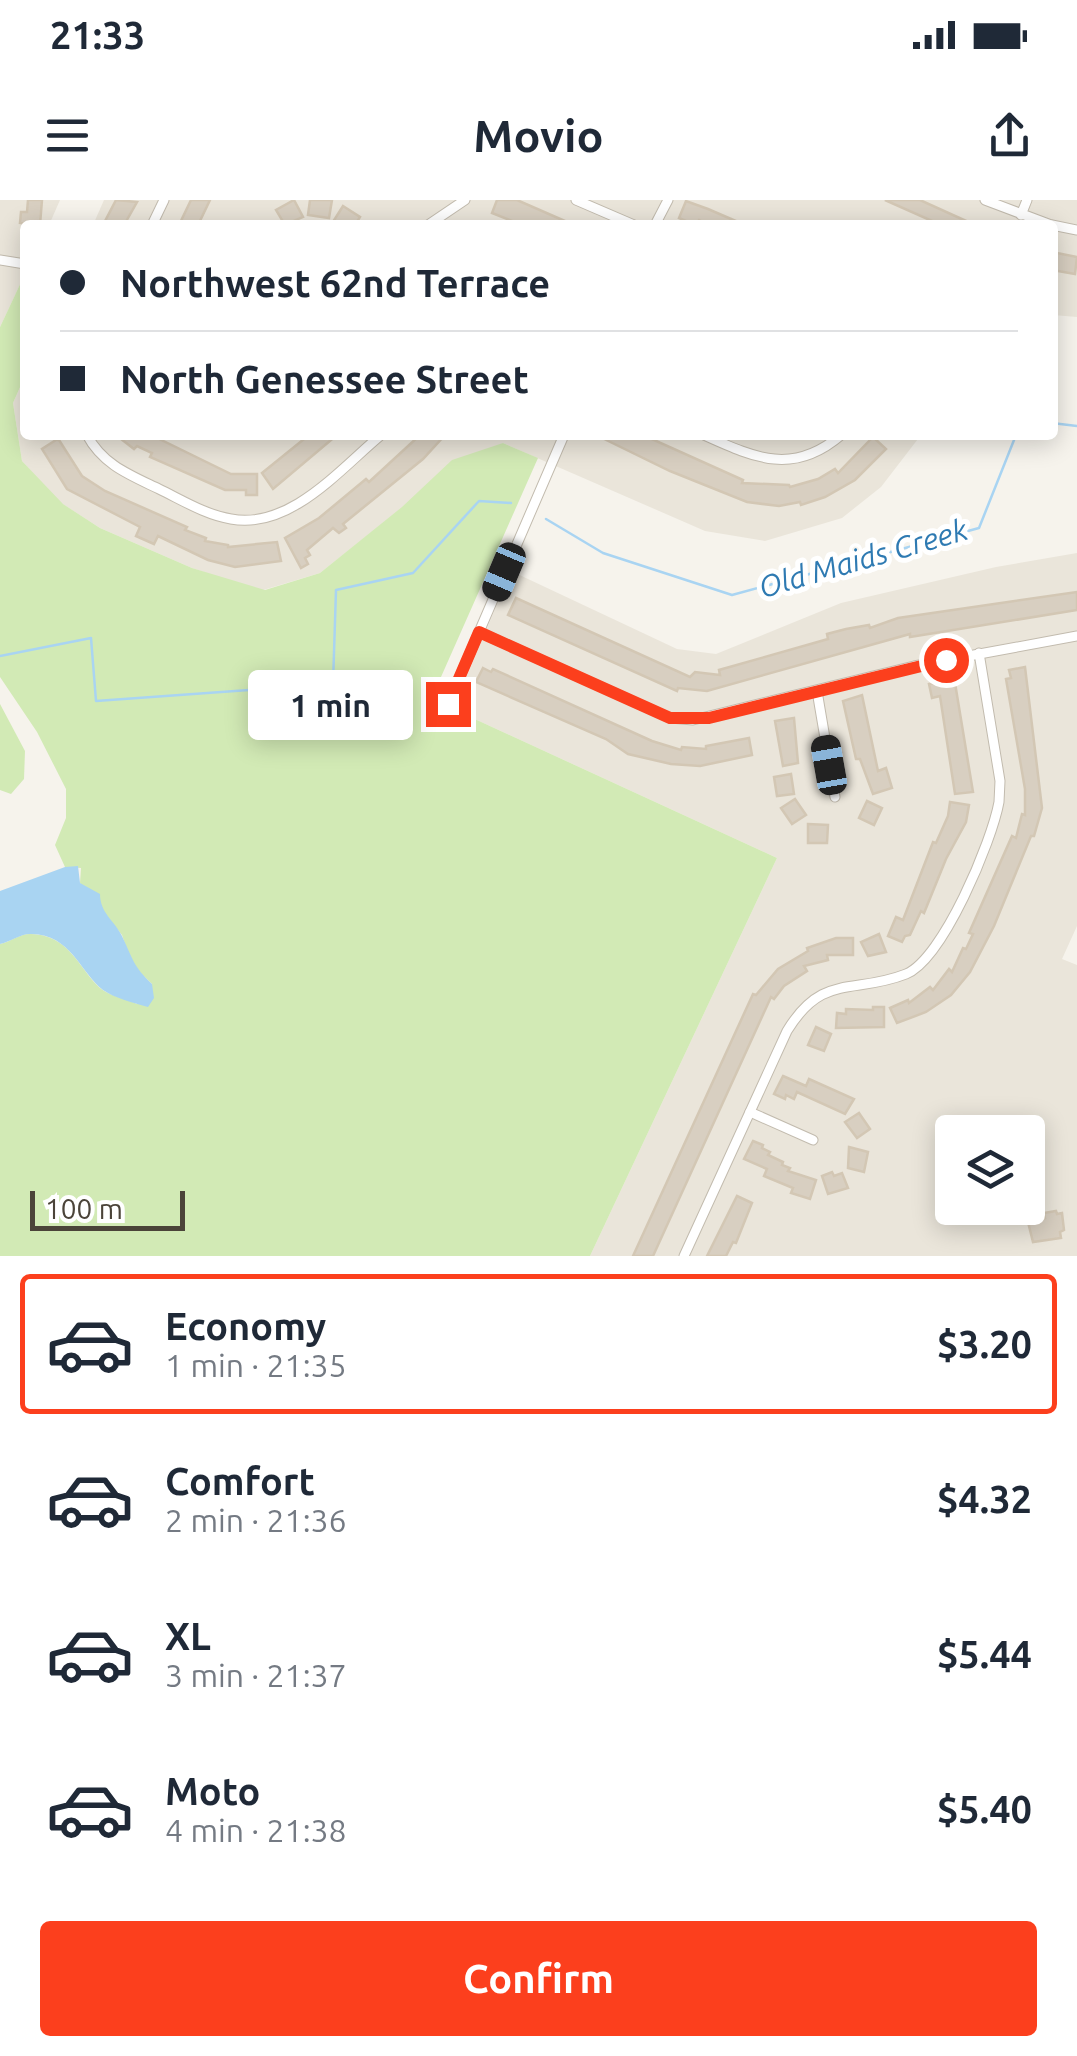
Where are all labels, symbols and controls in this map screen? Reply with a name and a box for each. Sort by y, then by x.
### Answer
text: 21:33 [50,14,145,56]
icon: menu [40,108,95,163]
icon: share [982,108,1037,163]
text: Movio [473,110,604,161]
text: Northwest 62nd Terrace [120,262,550,304]
text: North Genessee Street [120,358,529,400]
water label: Old Maids Creek [755,512,972,604]
car [478,539,530,605]
route start [924,638,969,683]
callout: 1 min [248,669,413,739]
route end [426,682,471,727]
text: 1 min [290,687,371,723]
car [809,733,849,797]
map controls [935,1115,1045,1225]
button: layers [935,1115,1045,1225]
scale bar [30,1186,185,1230]
text: 100 m [45,1193,123,1224]
icon: car [45,1299,135,1389]
text: Economy [165,1305,326,1347]
text: $3.20 [937,1323,1032,1365]
text: 1 min · 21:35 [165,1347,347,1383]
icon: car [45,1454,135,1544]
text: Comfort [165,1460,315,1502]
text: $4.32 [937,1478,1032,1520]
text: 2 min · 21:36 [165,1502,347,1538]
icon: car [45,1609,135,1699]
text: XL [165,1615,211,1657]
text: $5.44 [937,1633,1032,1675]
text: 3 min · 21:37 [165,1657,347,1693]
icon: car [45,1764,135,1854]
text: Moto [165,1770,260,1812]
text: $5.40 [937,1788,1032,1830]
text: 4 min · 21:38 [165,1812,347,1848]
button: Confirm [40,1921,1037,2036]

